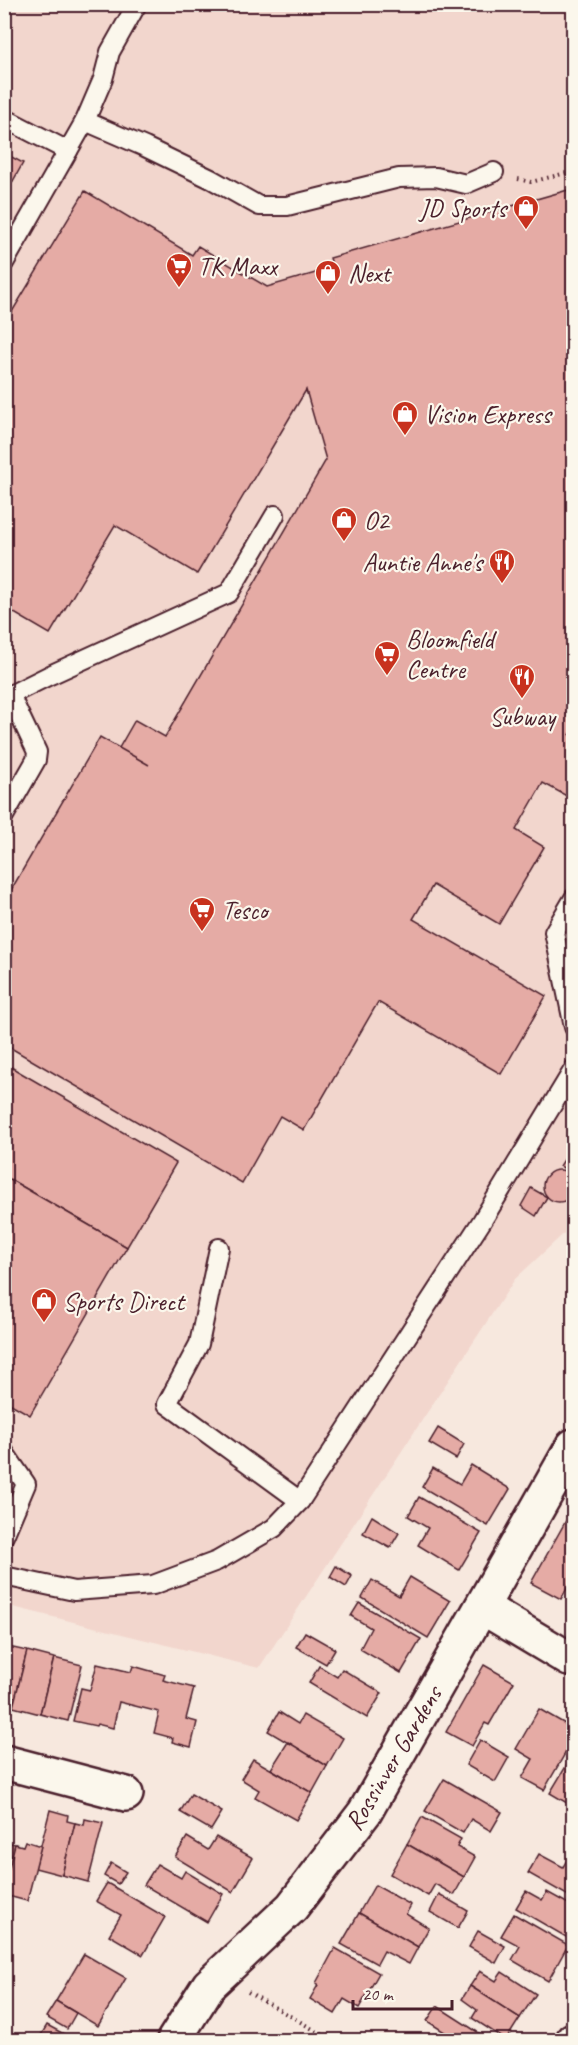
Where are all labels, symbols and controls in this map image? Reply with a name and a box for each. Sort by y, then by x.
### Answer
place label: JD Sports [417,192,508,225]
shop icon: JD Sports [511,193,541,231]
place label: TK Maxx [198,250,279,283]
supermarket icon: TK Maxx [164,251,194,289]
place label: Next [348,257,392,290]
shop icon: Next [313,258,343,296]
place label: Vision Express [424,398,553,431]
shop icon: Vision Express [390,399,420,437]
place label: O2 [364,504,391,537]
shop icon: O2 [329,505,359,543]
place label: Auntie Anne's [363,546,484,579]
restaurant icon: Auntie Anne's [487,547,517,585]
place label: Bloomfield Centre [406,623,497,686]
supermarket icon: Bloomfield Centre [372,639,402,677]
restaurant icon: Subway [507,662,537,700]
place label: Subway [489,700,557,733]
place label: Tesco [222,894,270,927]
supermarket icon: Tesco [187,895,217,933]
place label: Sports Direct [63,1285,186,1318]
shop icon: Sports Direct [29,1286,59,1324]
street label: Rossinver Gardens [337,1678,451,1836]
scale bar [353,1973,452,2011]
text: 20 m [362,1983,395,2005]

